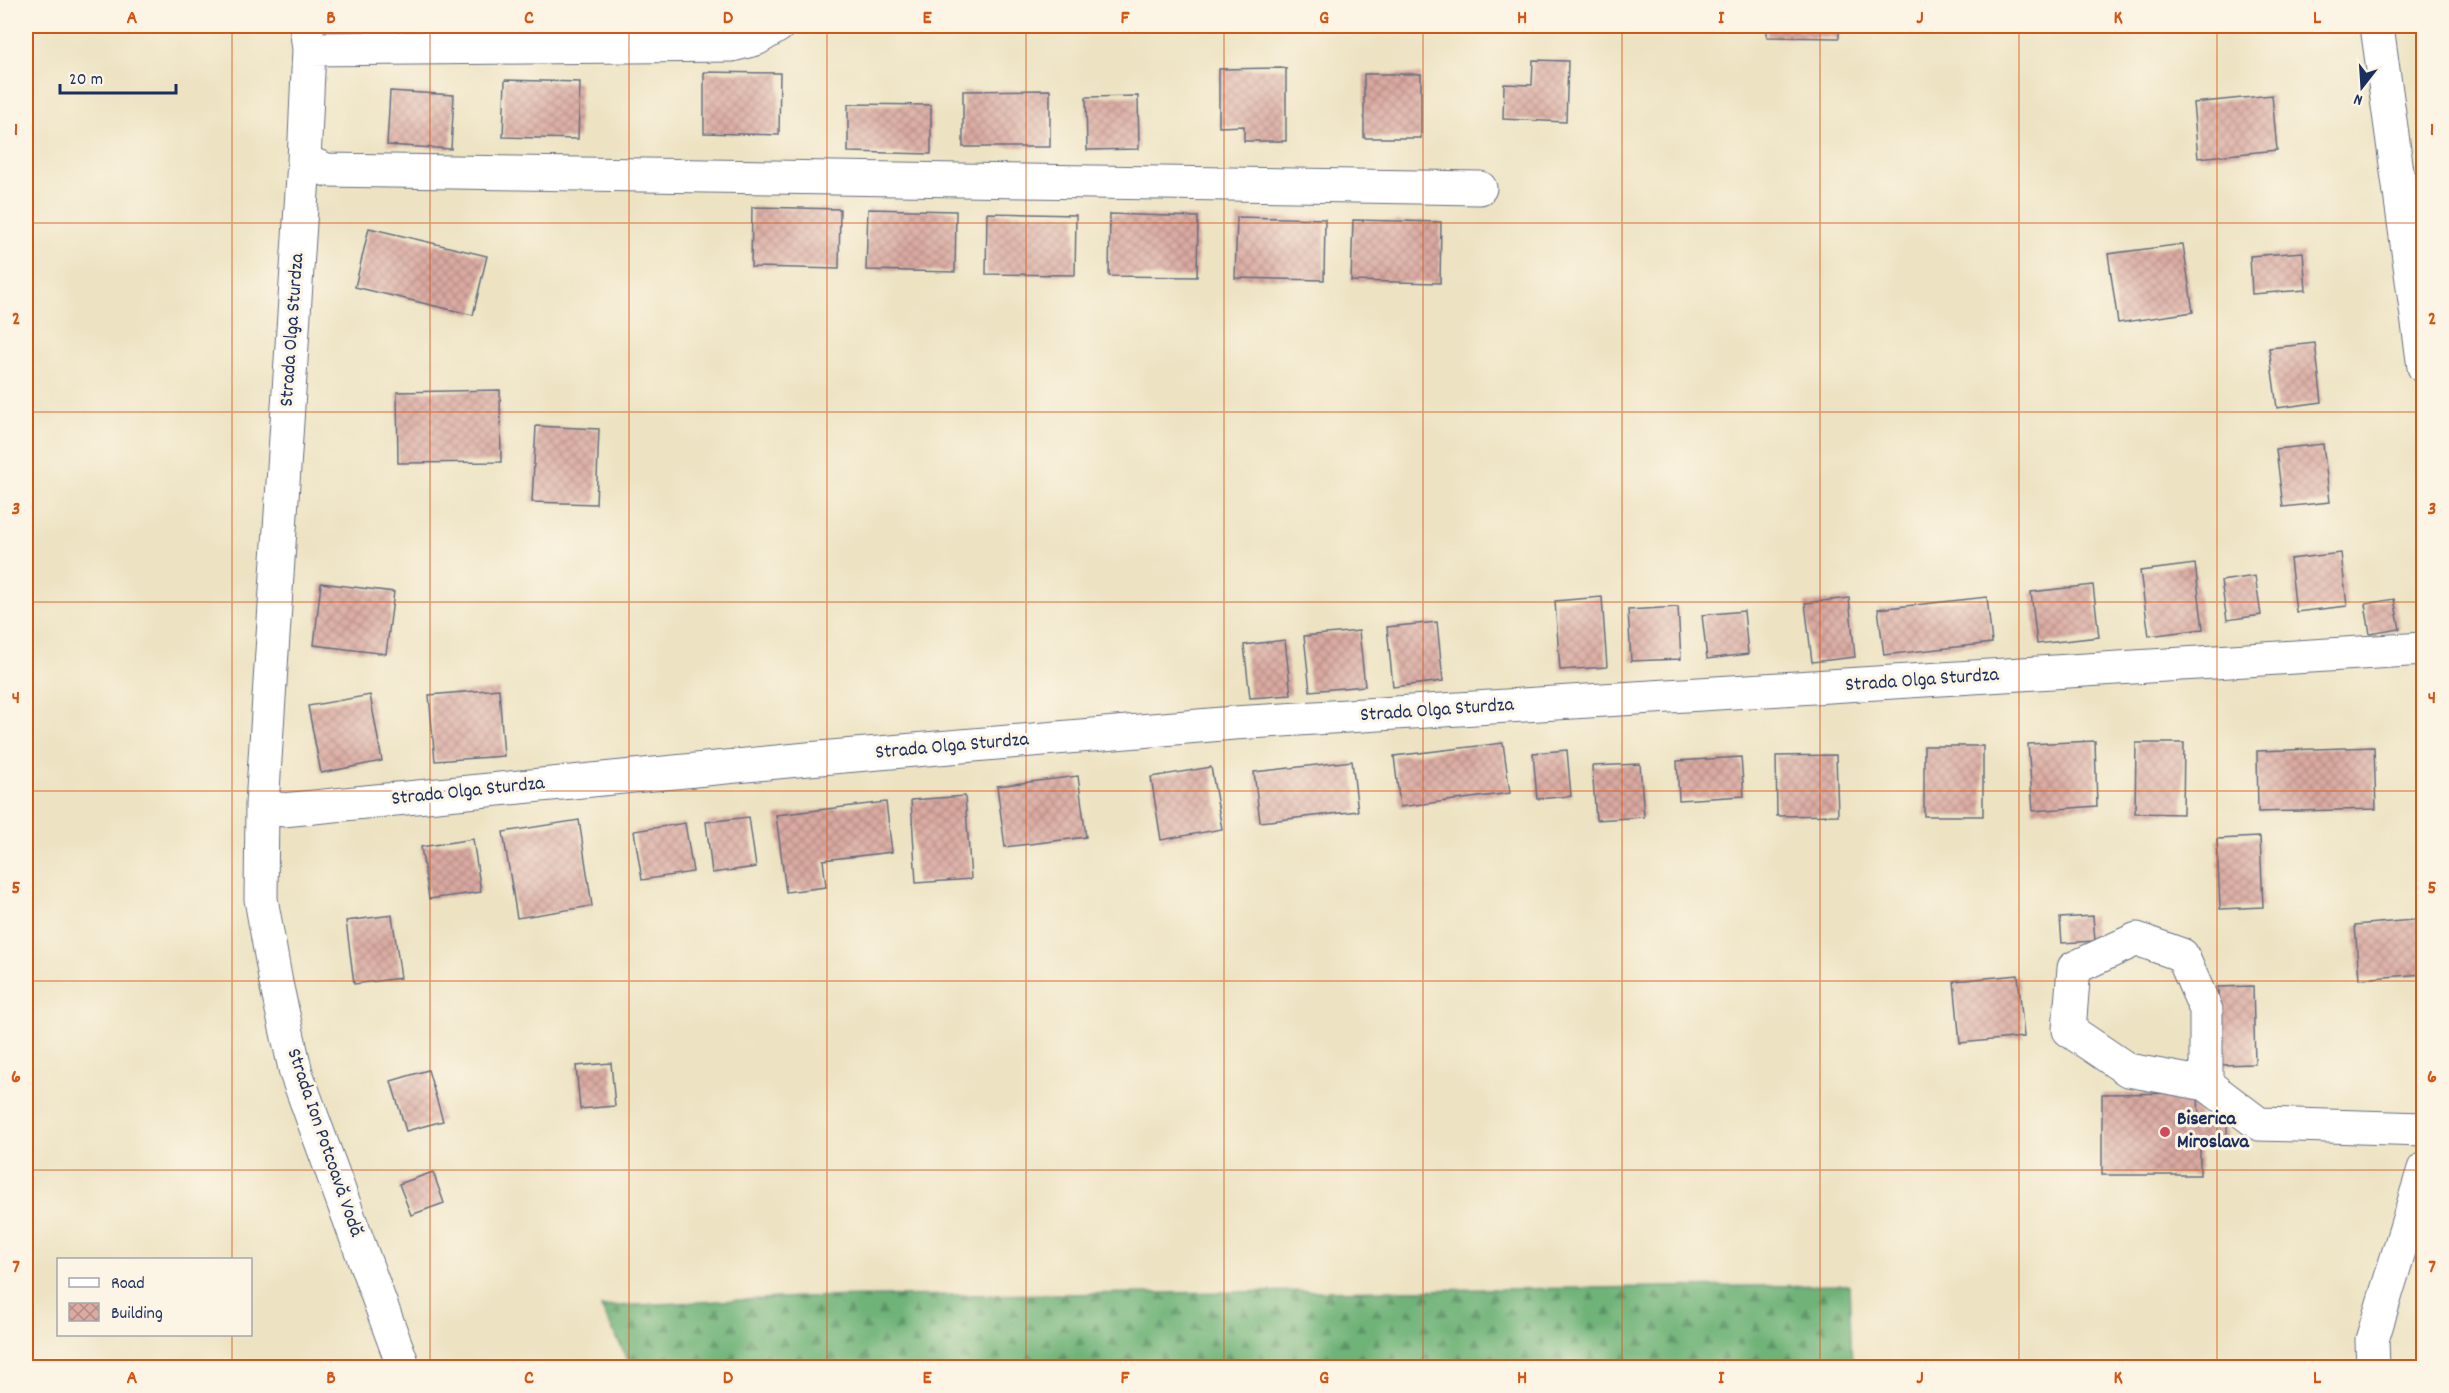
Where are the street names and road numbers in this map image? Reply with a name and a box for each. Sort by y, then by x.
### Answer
street label: Strada Olga Sturdza [274,252,312,408]
street label: Strada Olga Sturdza [1844,662,2000,700]
street label: Strada Olga Sturdza [1359,692,1515,730]
street label: Strada Olga Sturdza [874,726,1030,768]
street label: Strada Olga Sturdza [390,770,547,814]
street label: Strada Ion Potcoavă Vodă [279,1045,369,1241]

